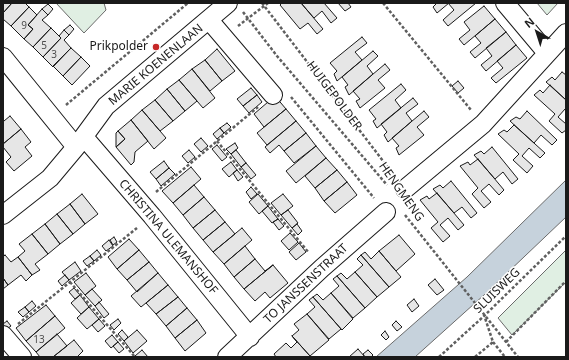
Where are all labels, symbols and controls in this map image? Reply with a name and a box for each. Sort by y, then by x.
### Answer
north arrow [517,12,557,52]
text: N [521,14,537,31]
house number: 9 [21,20,27,32]
street label: MARIE KOENENLAAN [106,21,206,109]
house number: 5 [41,40,47,52]
place label: Prikpolder [89,40,148,54]
marker: Prikpolder [151,42,161,52]
house number: 3 [51,49,57,61]
street label: HUIGEPOLDER [303,59,365,133]
street label: HENGMENG [375,160,427,224]
street label: CHRISTINA ULEMANSHOF [116,177,220,297]
street label: TO JANSSENSTRAAT [261,241,351,327]
street label: SLUISWEG [471,265,523,317]
house number: 13 [33,334,45,346]

